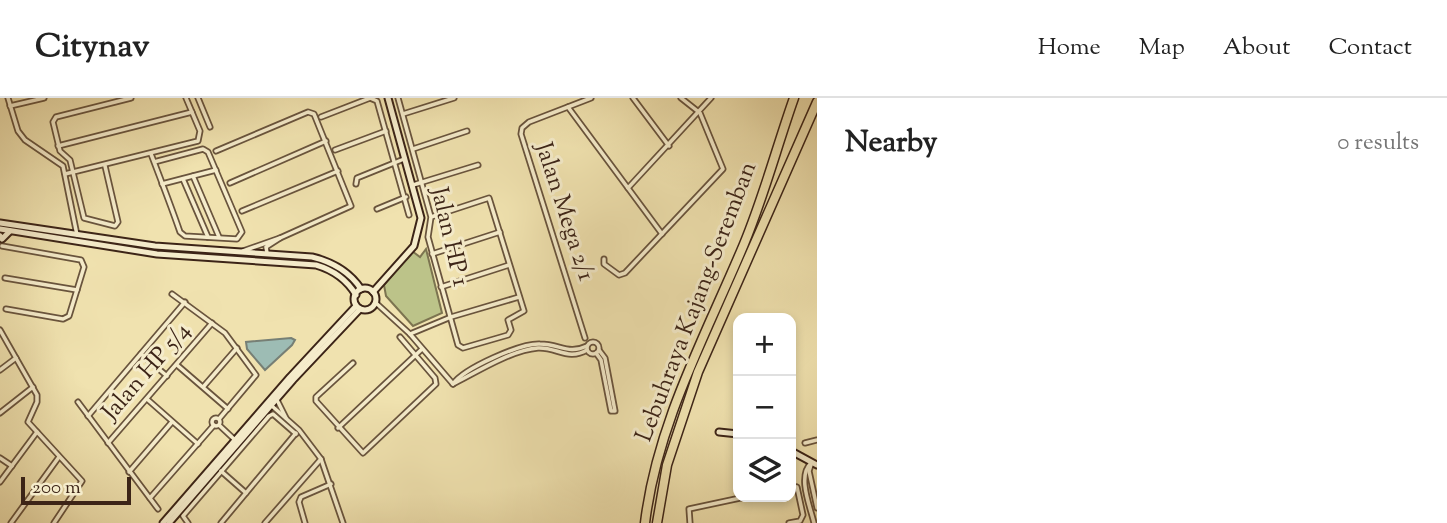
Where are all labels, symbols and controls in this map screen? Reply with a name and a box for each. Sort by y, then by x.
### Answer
text: Citynav [35,24,150,72]
text: Home [1038,31,1101,65]
text: Map [1139,31,1185,65]
text: About [1223,31,1290,65]
text: Contact [1328,31,1412,65]
text: Nearby [845,122,937,165]
text: 0 results [1337,127,1419,160]
street label: Jalan Mega 2/1 [525,137,602,286]
street label: Lebuhraya Kajang-Seremban [628,157,766,447]
street label: Jalan HP 1 [421,182,477,290]
map controls [733,313,796,502]
button: + [733,313,796,376]
street label: Jalan HP 5/4 [93,315,199,430]
button: − [733,376,796,439]
button: layers [733,439,796,502]
scale bar [21,474,131,506]
text: 200 m [32,475,81,502]

